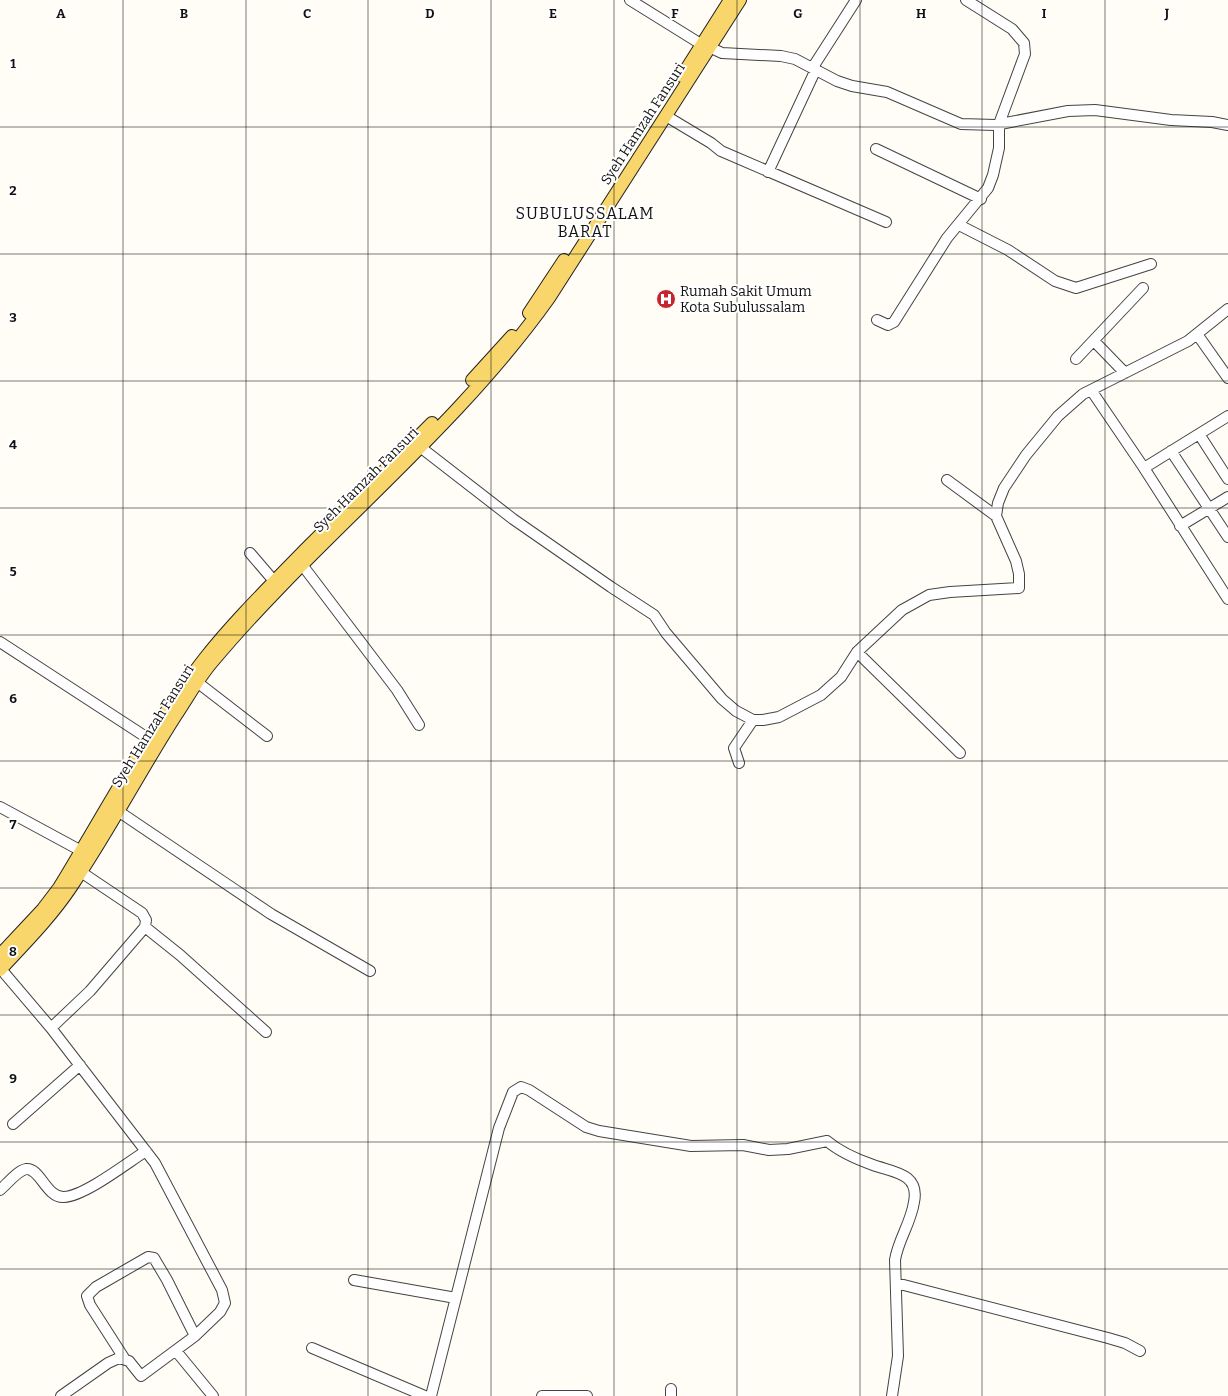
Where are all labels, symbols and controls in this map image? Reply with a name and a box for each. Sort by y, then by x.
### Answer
text: A [56,6,66,21]
text: B [180,6,188,21]
text: C [303,6,311,21]
text: D [425,6,435,21]
text: E [549,6,557,21]
text: F [671,6,679,21]
text: G [793,6,803,21]
text: H [916,6,926,21]
text: I [1042,6,1047,21]
text: J [1164,6,1170,21]
text: 1 [10,56,16,71]
street label: Syeh Hamzah Fansuri [597,60,689,188]
text: 2 [9,183,17,198]
district label: SUBULUSSALAM BARAT [516,204,655,241]
place label: Rumah Sakit Umum Kota Subulussalam [680,283,812,316]
hospital icon: Rumah Sakit Umum Kota Subulussalam [655,288,677,310]
text: 3 [9,310,17,325]
street label: Syeh Hamzah Fansuri [310,424,422,536]
text: 4 [9,437,17,452]
text: 5 [9,564,17,579]
street label: Syeh Hamzah Fansuri [108,661,198,791]
text: 6 [9,691,17,706]
text: 7 [10,817,17,832]
text: 8 [9,944,17,959]
text: 9 [9,1071,17,1086]

